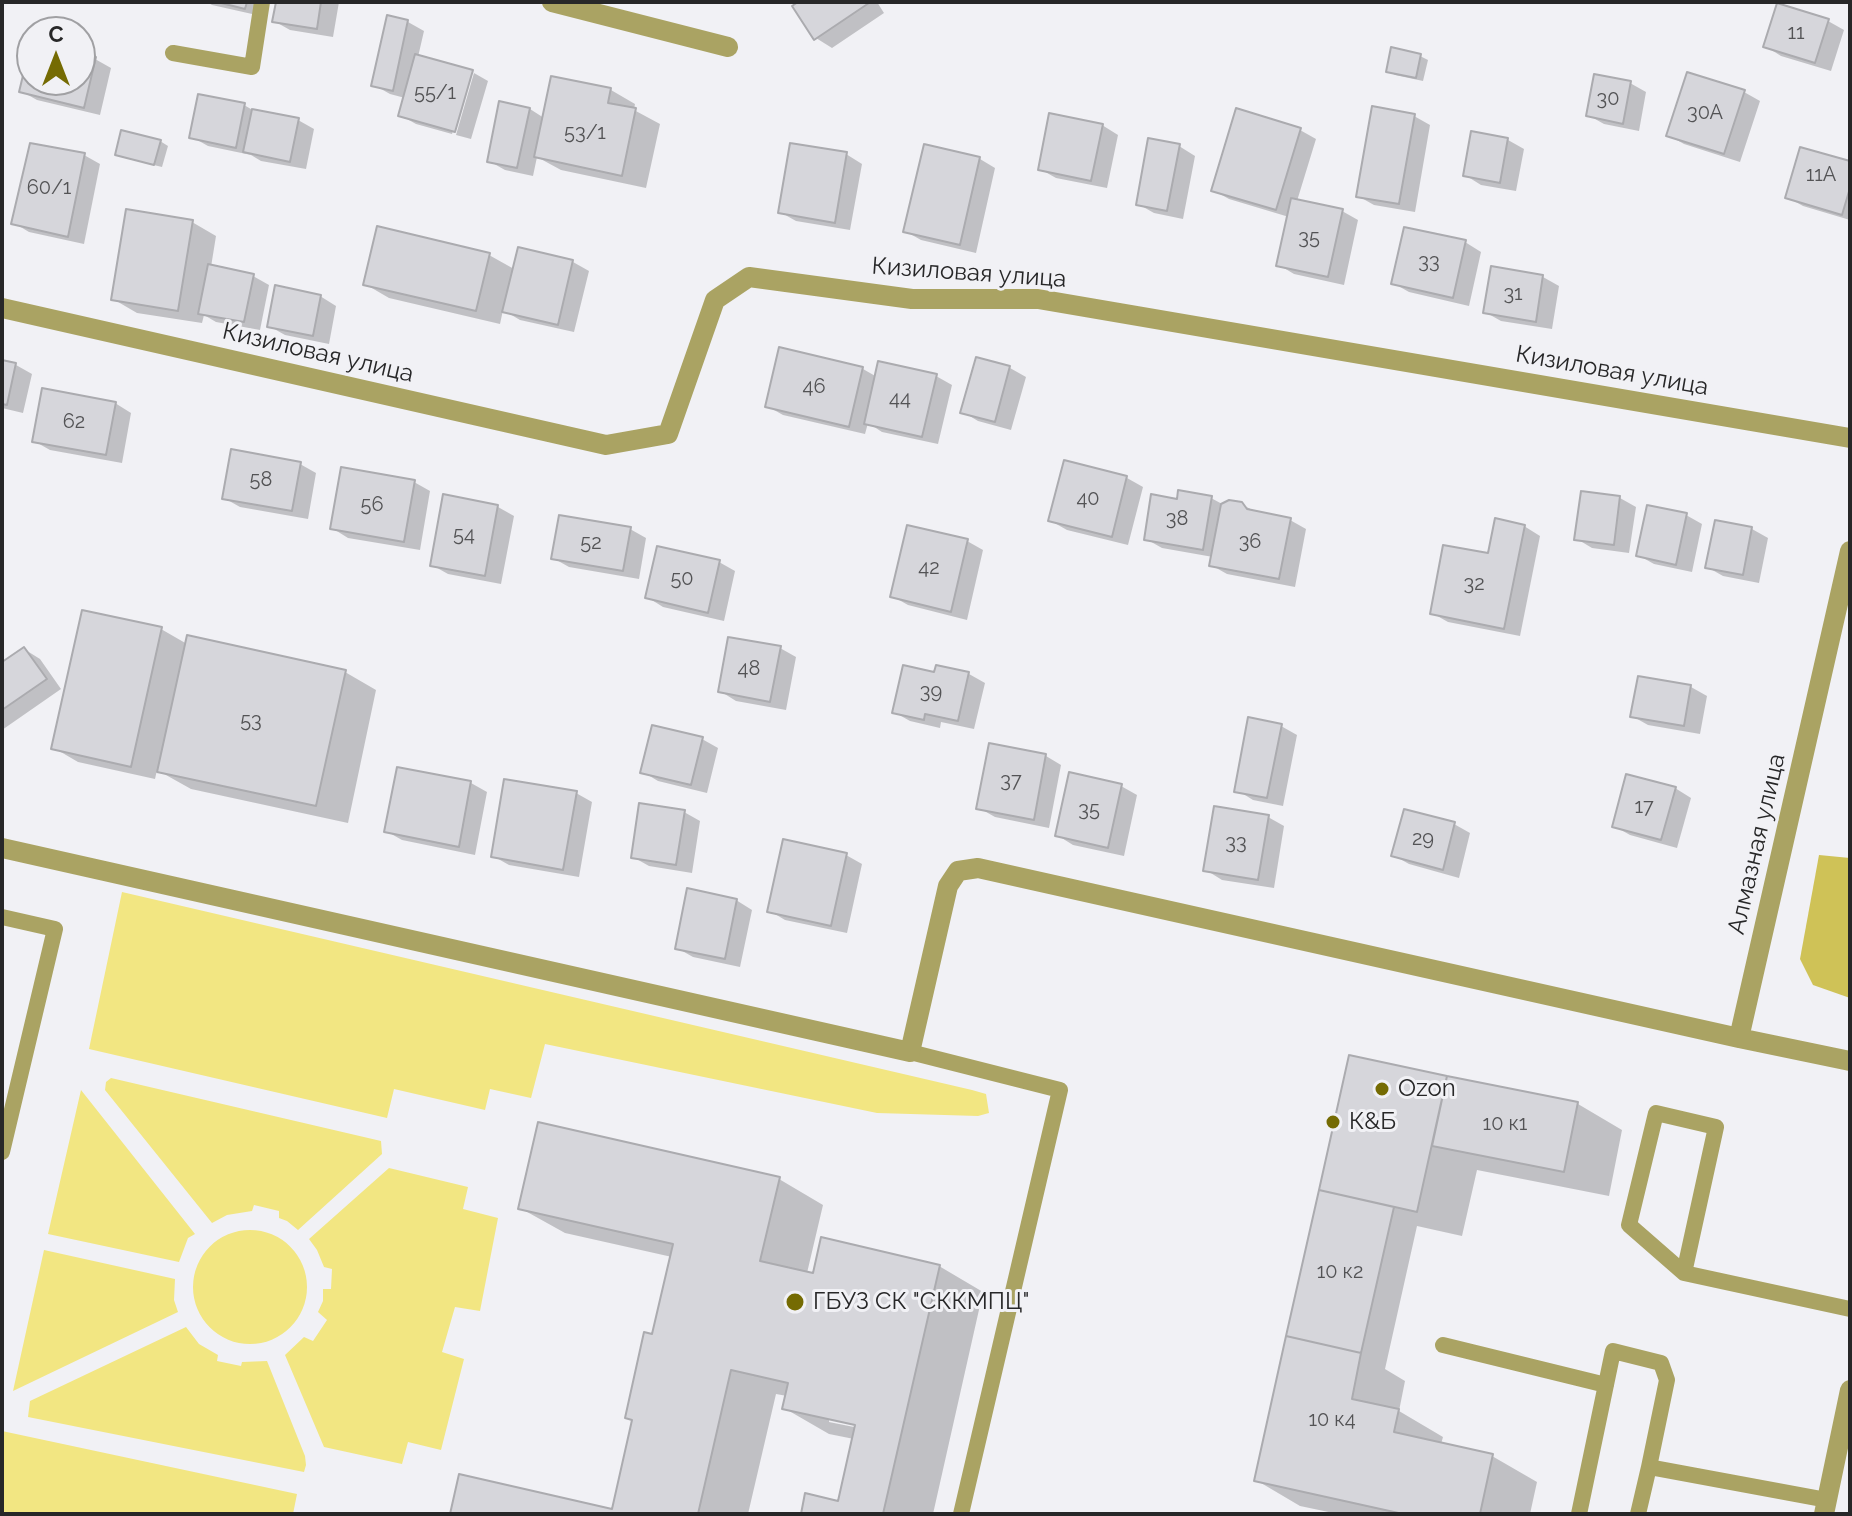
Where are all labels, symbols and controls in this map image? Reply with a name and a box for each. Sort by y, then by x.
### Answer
north arrow [16,16,96,96]
text: С [48,21,64,47]
house number: 11 [1787,21,1805,45]
house number: 55/1 [414,81,456,105]
house number: 30 [1597,87,1619,111]
house number: 30А [1687,101,1723,125]
house number: 53/1 [564,121,606,145]
house number: 11А [1806,163,1836,187]
house number: 60/1 [27,176,71,200]
house number: 35 [1298,226,1320,250]
house number: 33 [1418,250,1440,274]
street label: Кизиловая улица [871,252,1067,294]
house number: 31 [1503,282,1523,306]
street label: Кизиловая улица [220,317,416,389]
street label: Кизиловая улица [1513,340,1711,402]
house number: 46 [803,375,825,399]
house number: 44 [889,387,911,411]
house number: 62 [63,410,85,434]
house number: 58 [250,468,272,492]
house number: 40 [1076,487,1100,511]
house number: 56 [361,493,383,517]
house number: 38 [1166,507,1188,531]
house number: 54 [453,523,475,547]
house number: 36 [1239,530,1261,554]
house number: 52 [580,531,602,555]
house number: 42 [918,556,940,580]
house number: 50 [670,567,694,591]
house number: 32 [1463,572,1485,596]
house number: 48 [738,657,760,681]
house number: 39 [920,680,942,704]
house number: 53 [240,709,262,733]
street label: Алмазная улица [1722,751,1792,937]
house number: 37 [1000,769,1022,793]
house number: 17 [1634,795,1654,819]
house number: 35 [1078,798,1100,822]
house number: 29 [1412,827,1434,851]
house number: 33 [1225,831,1247,855]
place label: Ozon [1398,1075,1456,1103]
marker: Ozon [1373,1080,1391,1098]
place label: К&Б [1349,1108,1396,1136]
house number: 10 к1 [1483,1112,1527,1136]
marker: К&Б [1324,1113,1342,1131]
house number: 10 к2 [1317,1260,1363,1284]
place label: ГБУЗ СК "СККМПЦ" [813,1288,1030,1316]
marker: ГБУЗ СК "СККМПЦ" [784,1291,806,1313]
house number: 10 к4 [1308,1408,1356,1432]

